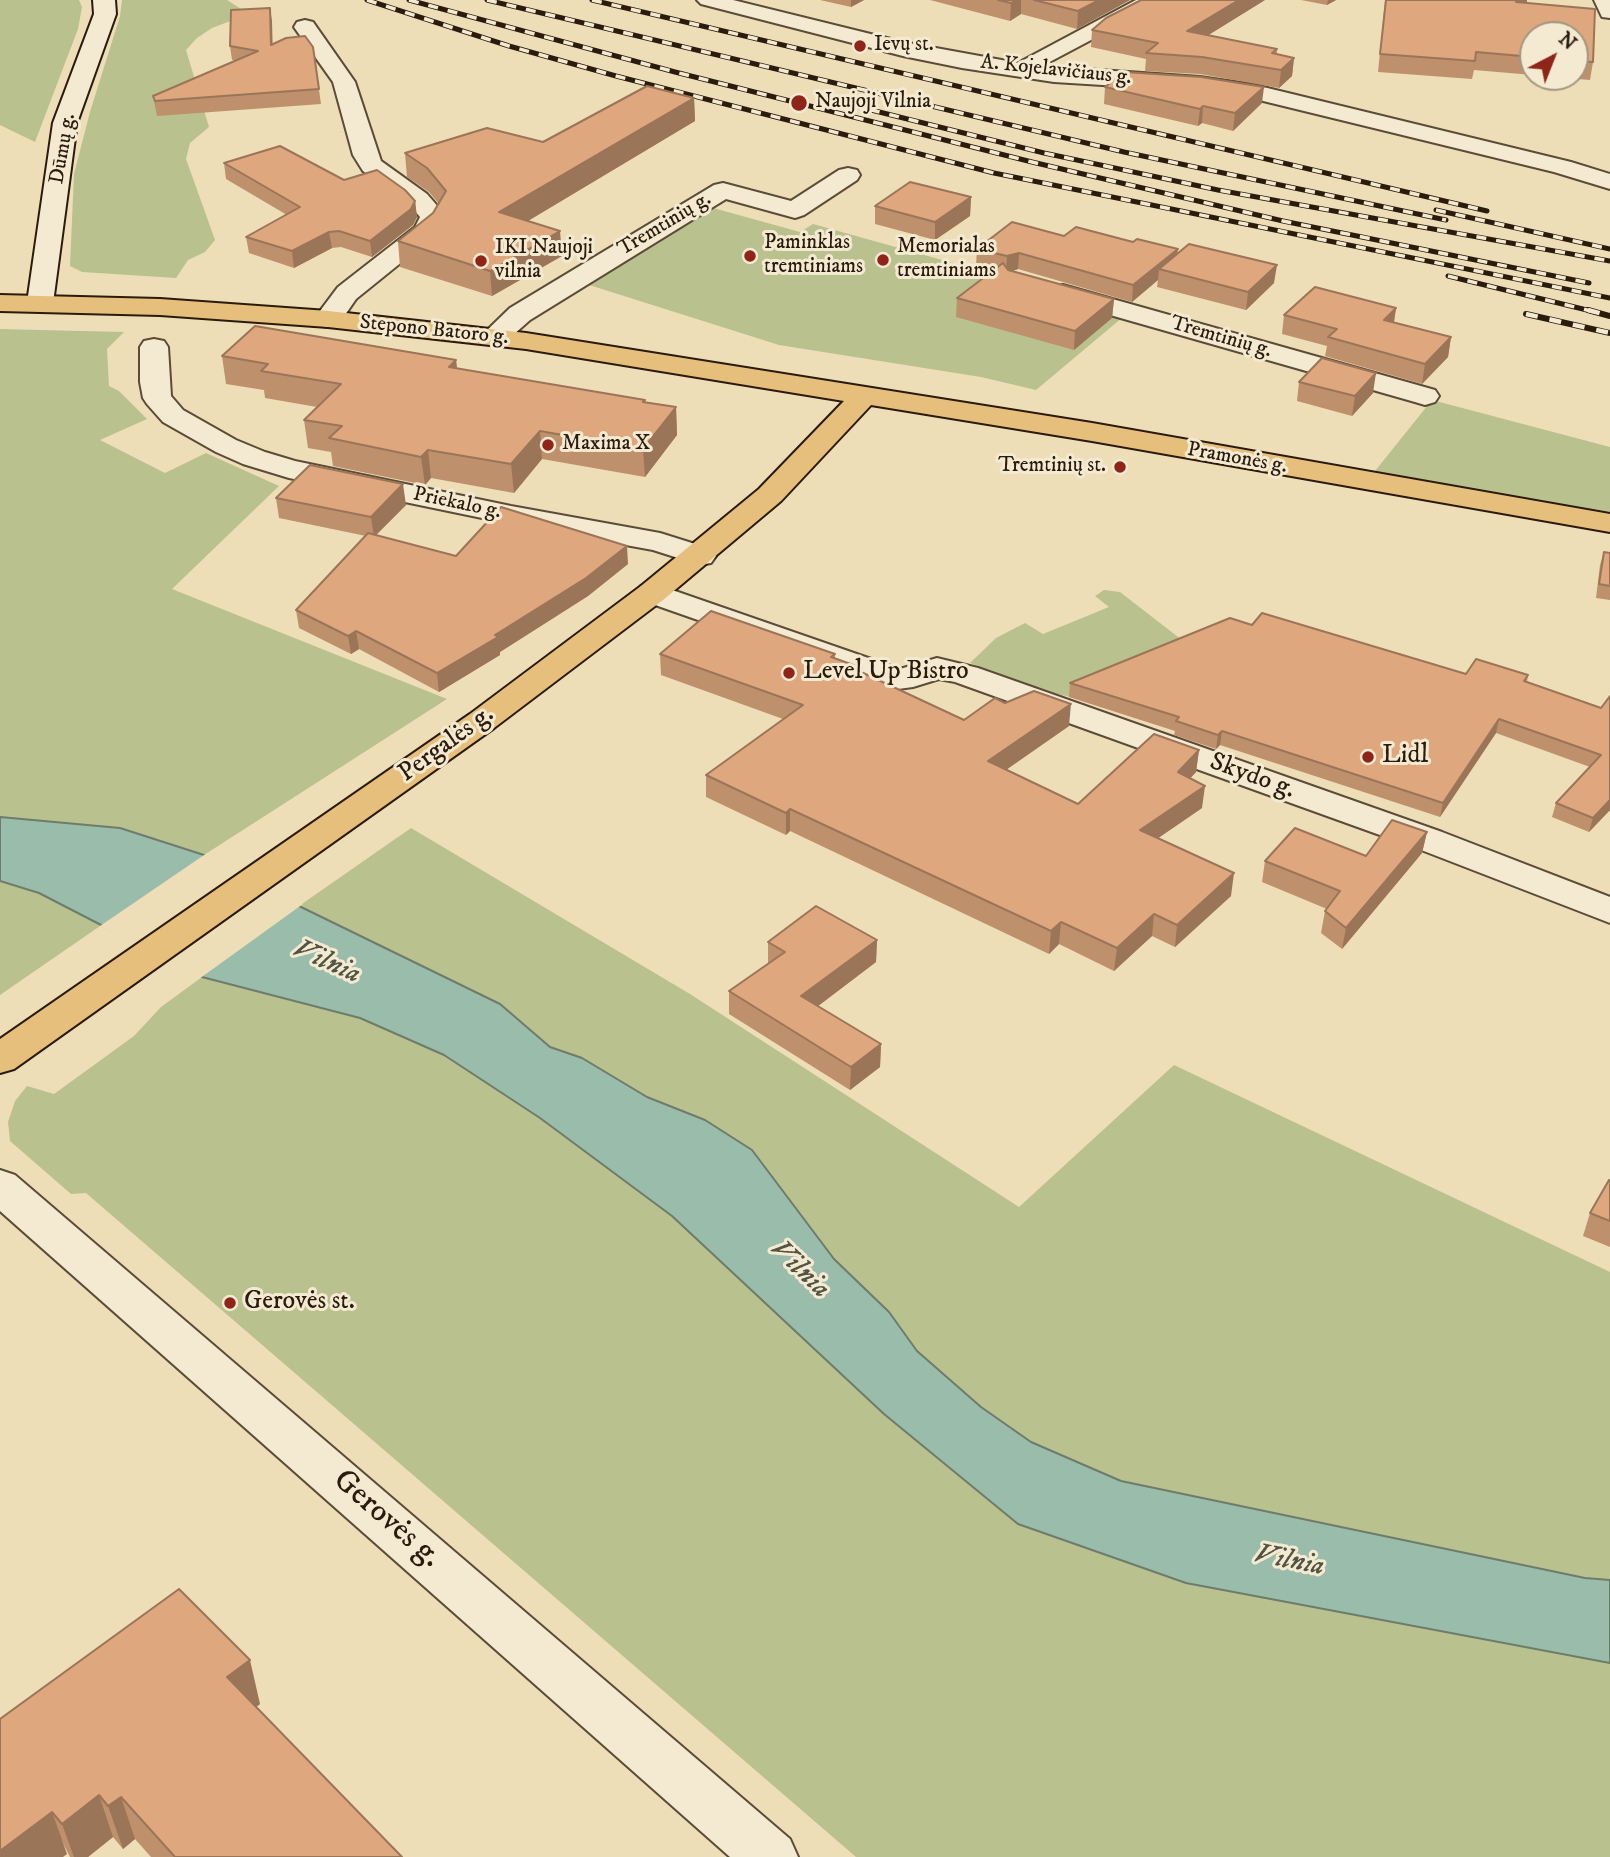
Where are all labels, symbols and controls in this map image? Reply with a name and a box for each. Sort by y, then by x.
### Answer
north arrow [1519,21,1589,91]
text: N [1554,28,1581,55]
place label: Ievų st. [874,33,934,59]
marker: Ievų st. [852,38,868,54]
street label: A. Kojelavičiaus g. [979,51,1133,91]
place label: Naujoji Vilnia [815,90,931,116]
marker: Naujoji Vilnia [789,93,809,113]
street label: Dūmų g. [45,112,83,186]
street label: Tremtinių g. [614,187,716,263]
place label: Paminklas tremtiniams [764,231,863,281]
place label: Memorialas tremtiniams [897,235,996,285]
place label: IKI Naujoji vilnia [495,236,593,286]
marker: Paminklas tremtiniams [742,248,758,264]
marker: Memorialas tremtiniams [875,252,891,268]
marker: IKI Naujoji vilnia [473,253,489,269]
street label: Stepono Batoro g. [358,311,510,351]
street label: Tremtinių g. [1167,312,1275,364]
place label: Maxima X [562,432,650,458]
marker: Maxima X [540,437,556,453]
street label: Pramonės g. [1185,438,1289,480]
place label: Tremtinių st. [998,454,1106,480]
marker: Tremtinių st. [1112,459,1128,475]
street label: Priekalo g. [411,482,503,526]
place label: Level Up Bistro [803,657,969,689]
marker: Level Up Bistro [781,665,797,681]
street label: Pergalės g. [393,700,501,790]
place label: Lidl [1382,741,1428,773]
street label: Skydo g. [1205,747,1299,807]
marker: Lidl [1360,749,1376,765]
water label: Vilnia [287,933,365,993]
water label: Vilnia [762,1233,836,1307]
place label: Gerovės st. [244,1287,355,1319]
marker: Gerovės st. [222,1295,238,1311]
street label: Gerovės g. [324,1463,448,1577]
water label: Vilnia [1251,1539,1327,1585]

